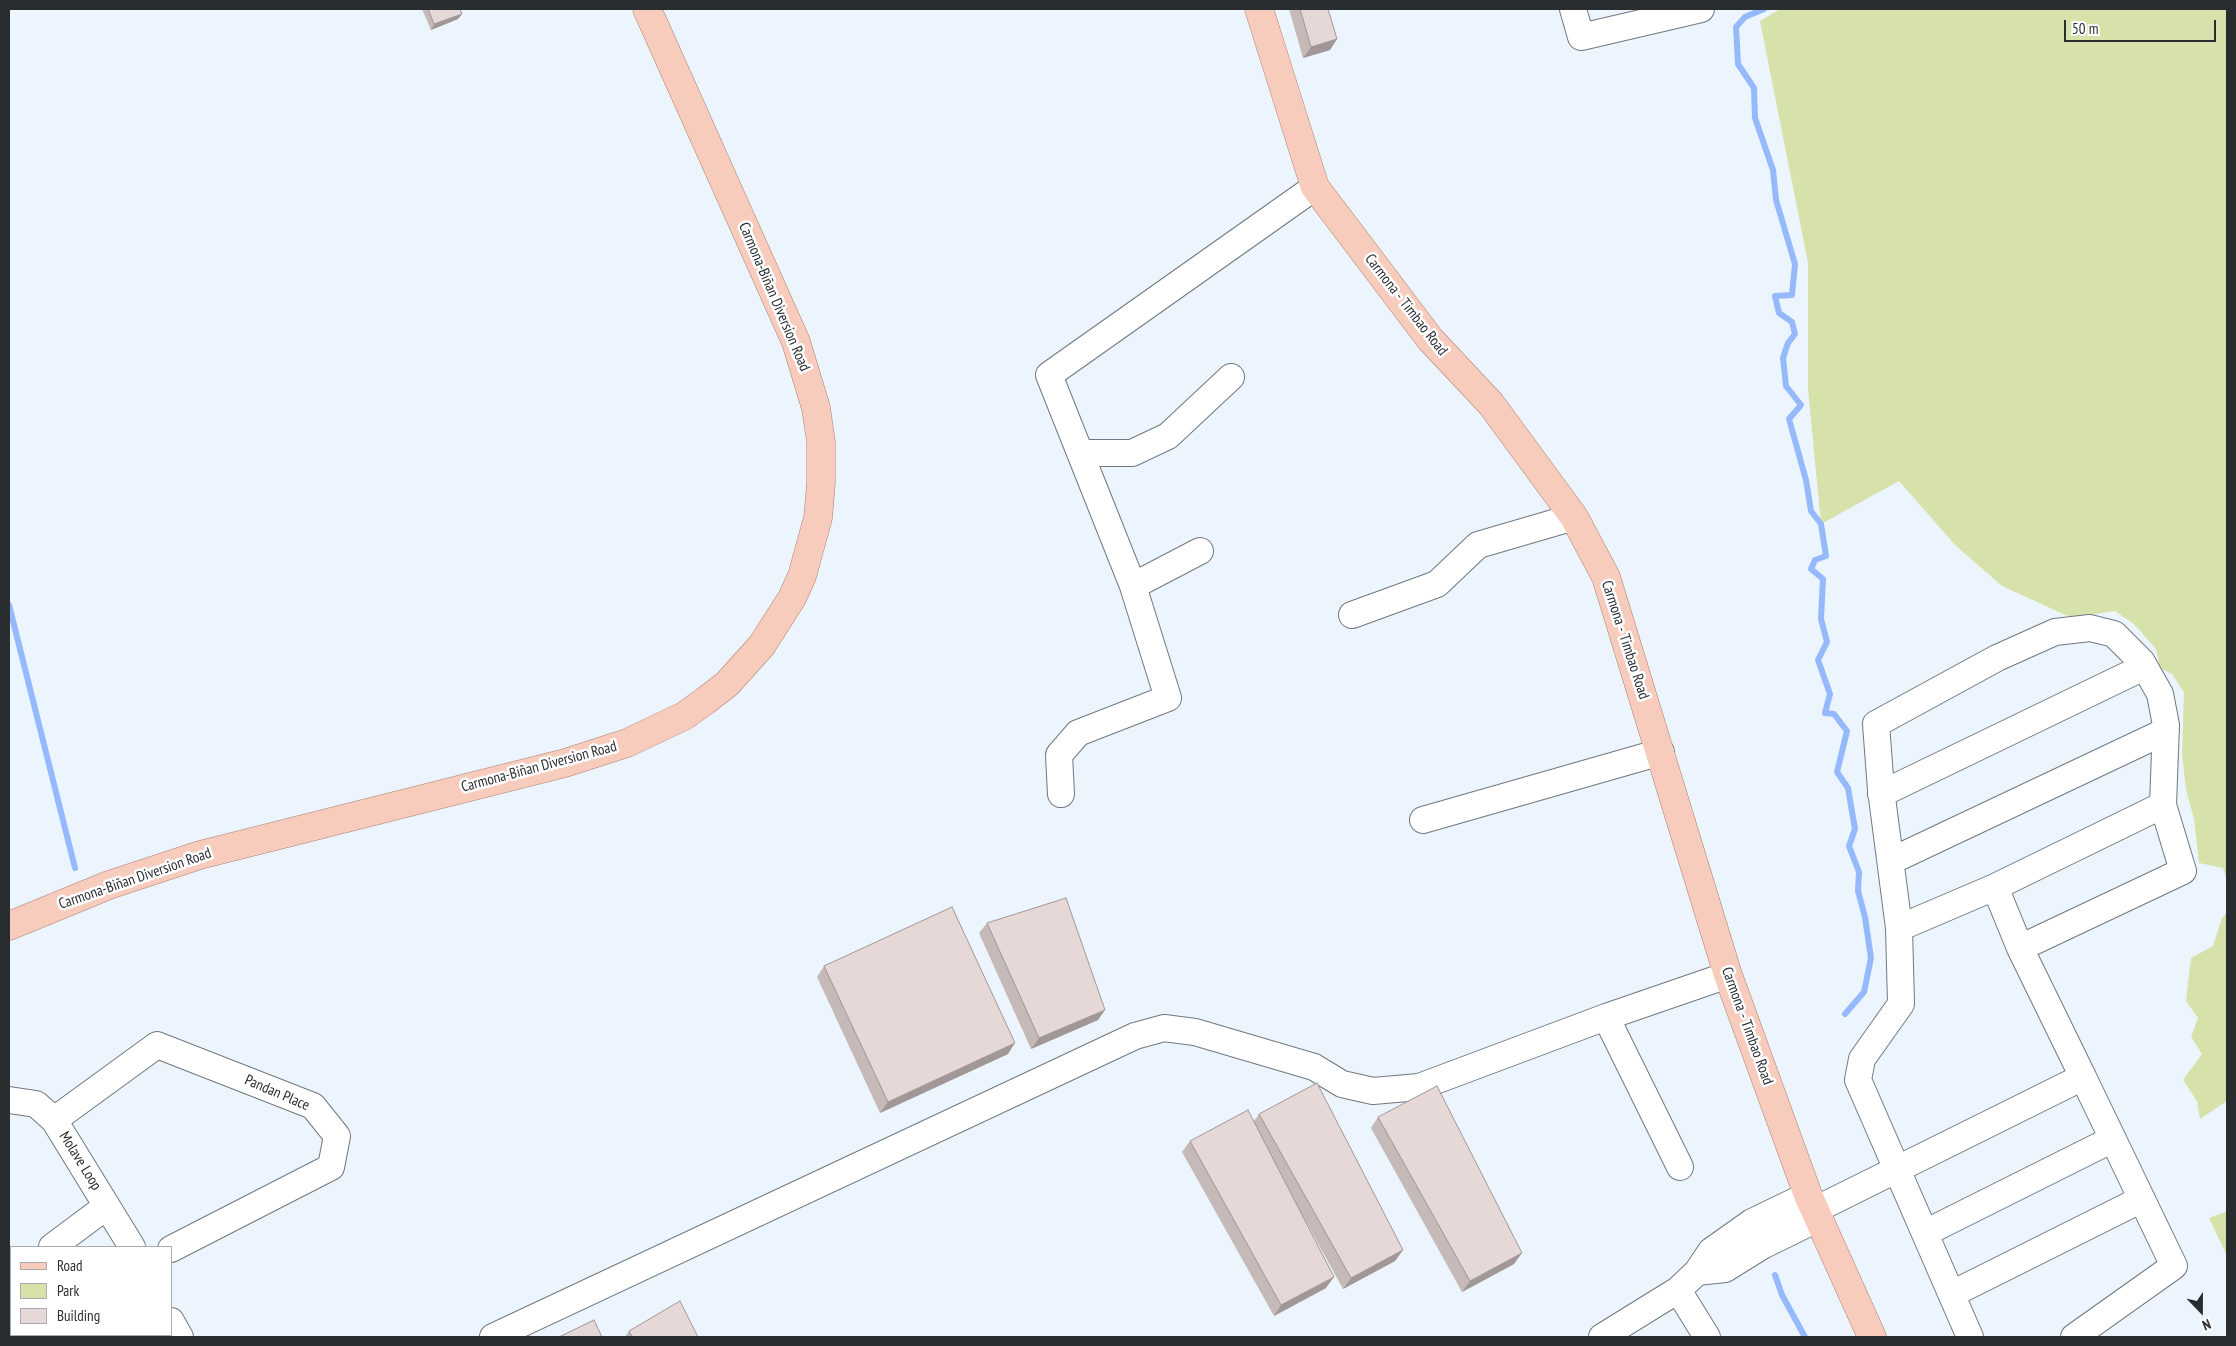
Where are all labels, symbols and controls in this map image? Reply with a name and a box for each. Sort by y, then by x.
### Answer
scale bar [2066,10,2218,42]
text: 50 m [2072,19,2098,38]
street label: Carmona-Biñan Diversion Road [734,220,814,374]
street label: Carmona - Timbao Road [1361,251,1451,359]
street label: Carmona - Timbao Road [1597,578,1653,702]
street label: Carmona-Biñan Diversion Road [459,738,619,796]
street label: Carmona-Biñan Diversion Road [56,844,214,914]
street label: Carmona - Timbao Road [1717,965,1777,1087]
street label: Pandan Place [242,1071,312,1115]
street label: Molave Loop [55,1128,105,1194]
legend [10,1246,172,1336]
text: Road [57,1256,83,1275]
text: Park [57,1281,79,1300]
north arrow [2176,1286,2226,1336]
text: Building [57,1306,100,1325]
text: N [2200,1315,2213,1335]

